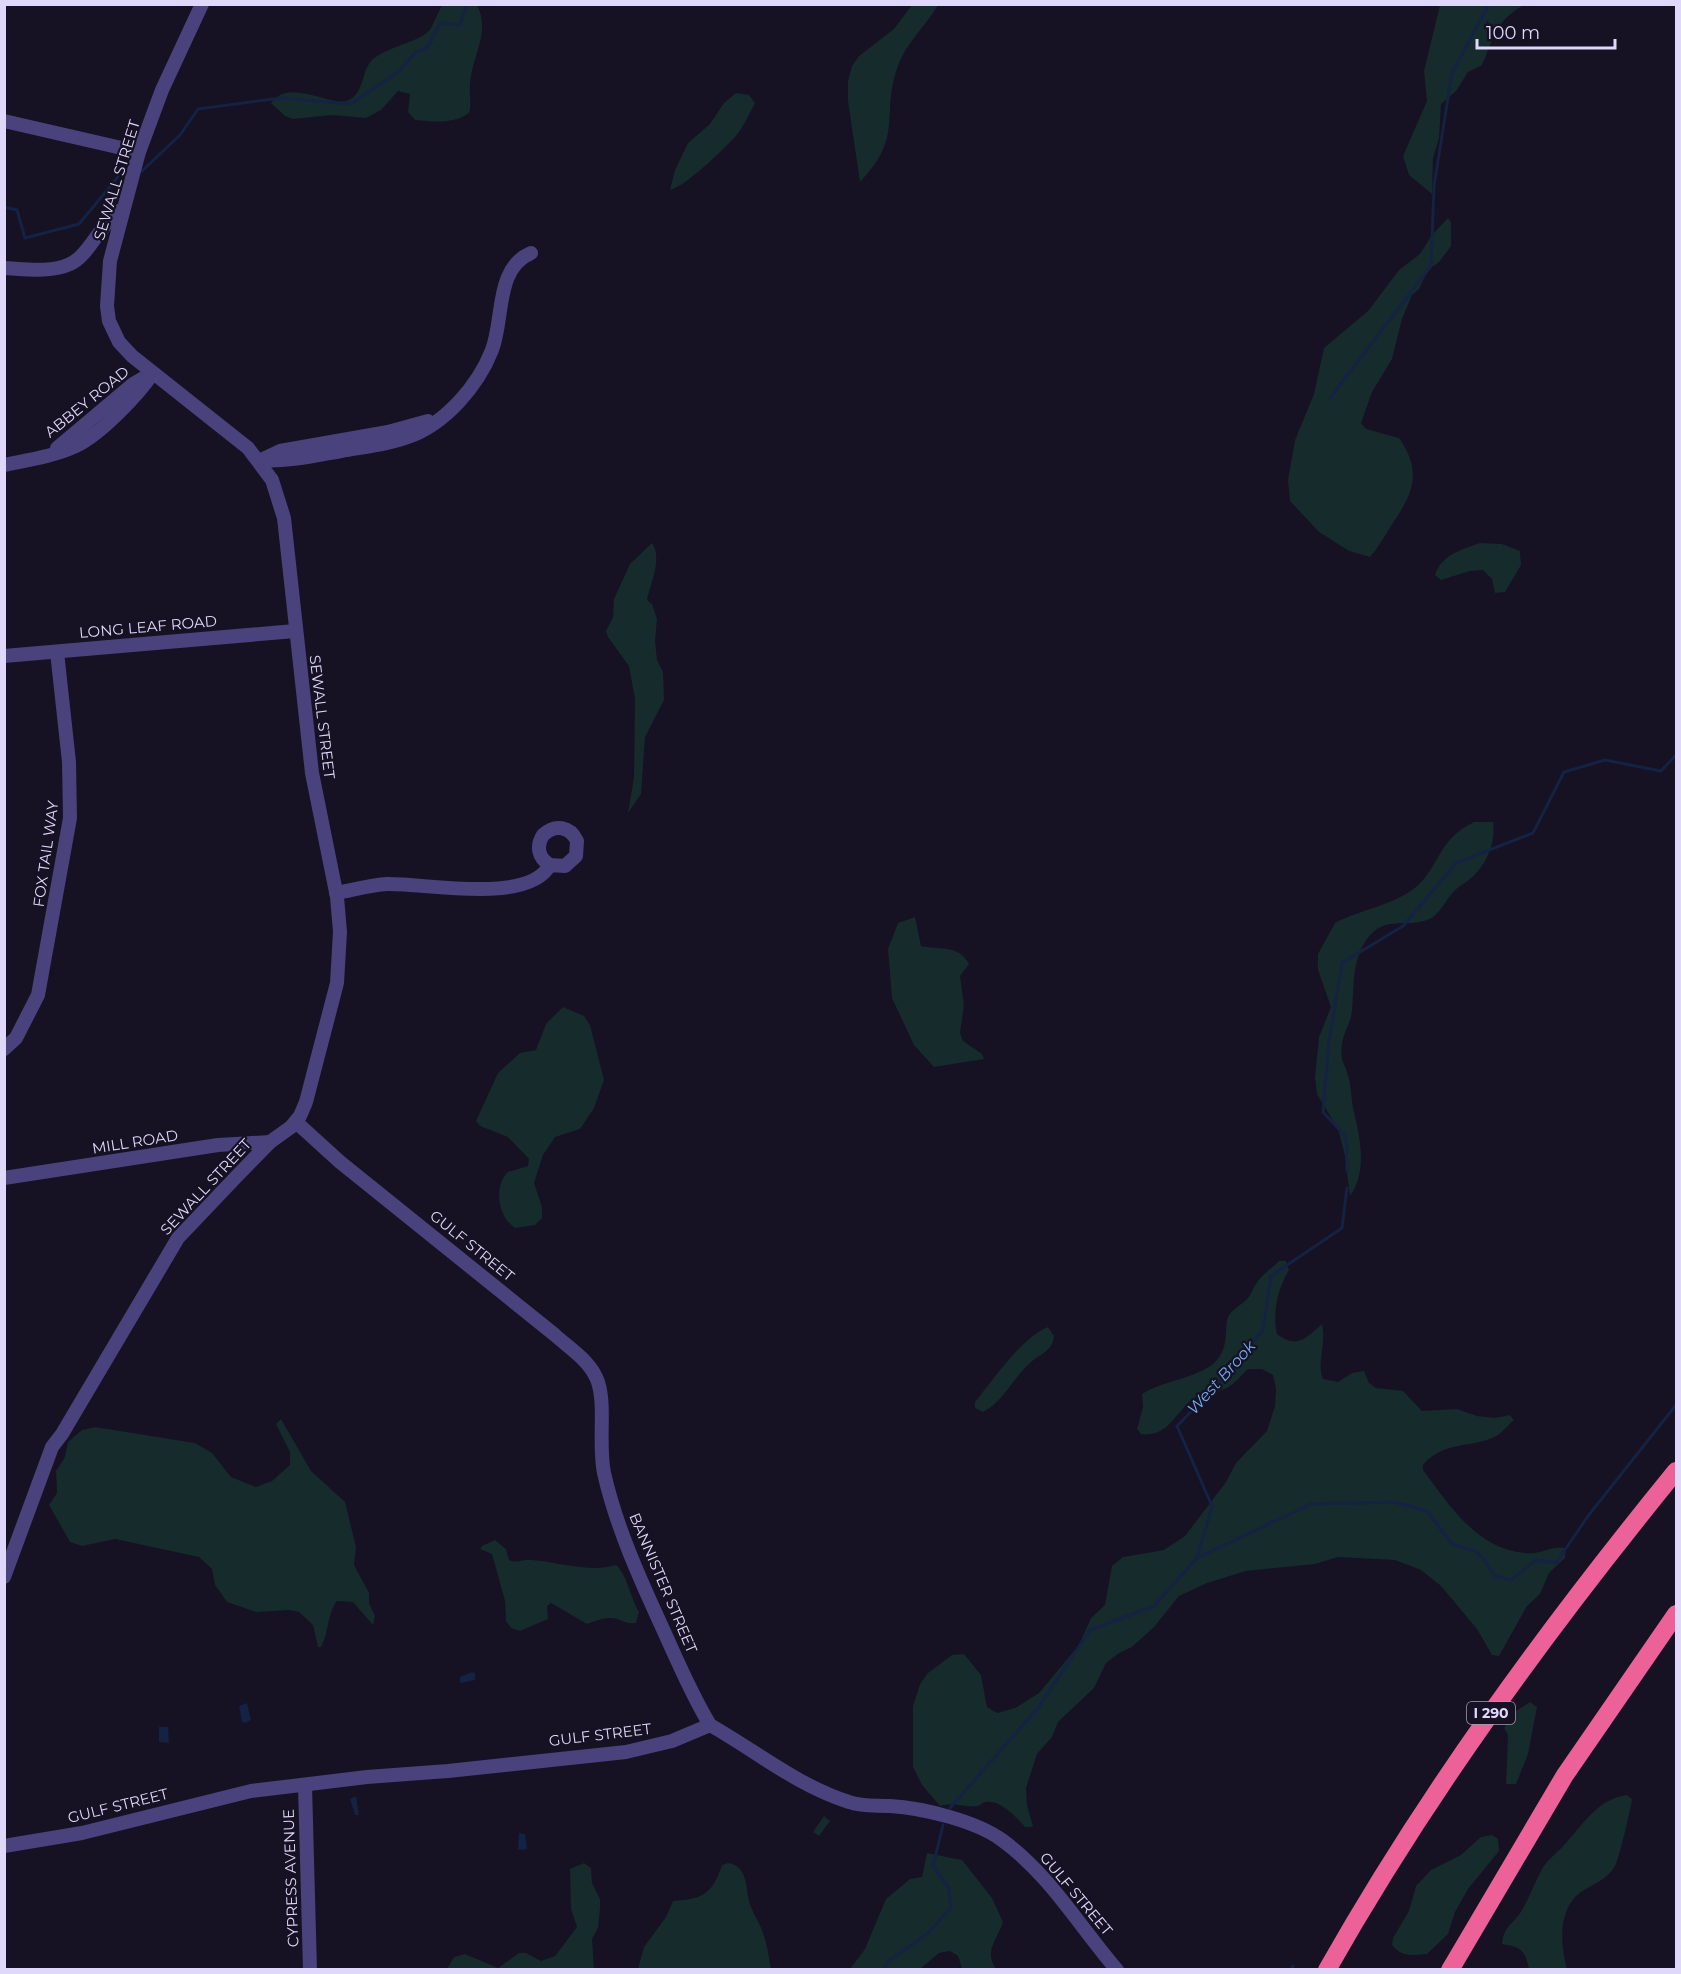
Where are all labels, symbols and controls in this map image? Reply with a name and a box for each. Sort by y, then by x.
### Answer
scale bar [1477,12,1615,50]
text: 100 m [1486,22,1540,44]
street label: SEWALL STREET [89,117,144,242]
street label: ABBEY ROAD [41,362,133,441]
street label: LONG LEAF ROAD [78,611,218,642]
street label: SEWALL STREET [305,654,340,780]
street label: FOX TAIL WAY [29,799,62,908]
street label: MILL ROAD [91,1125,179,1158]
street label: SEWALL STREET [156,1134,255,1239]
street label: GULF STREET [426,1206,519,1286]
water label: West Brook [1183,1335,1260,1418]
street label: BANNISTER STREET [625,1510,702,1656]
road number: I 290 [1467,1702,1515,1724]
street label: GULF STREET [548,1719,653,1750]
street label: GULF STREET [66,1784,170,1827]
street label: CYPRESS AVENUE [279,1809,302,1947]
street label: GULF STREET [1036,1848,1117,1940]

